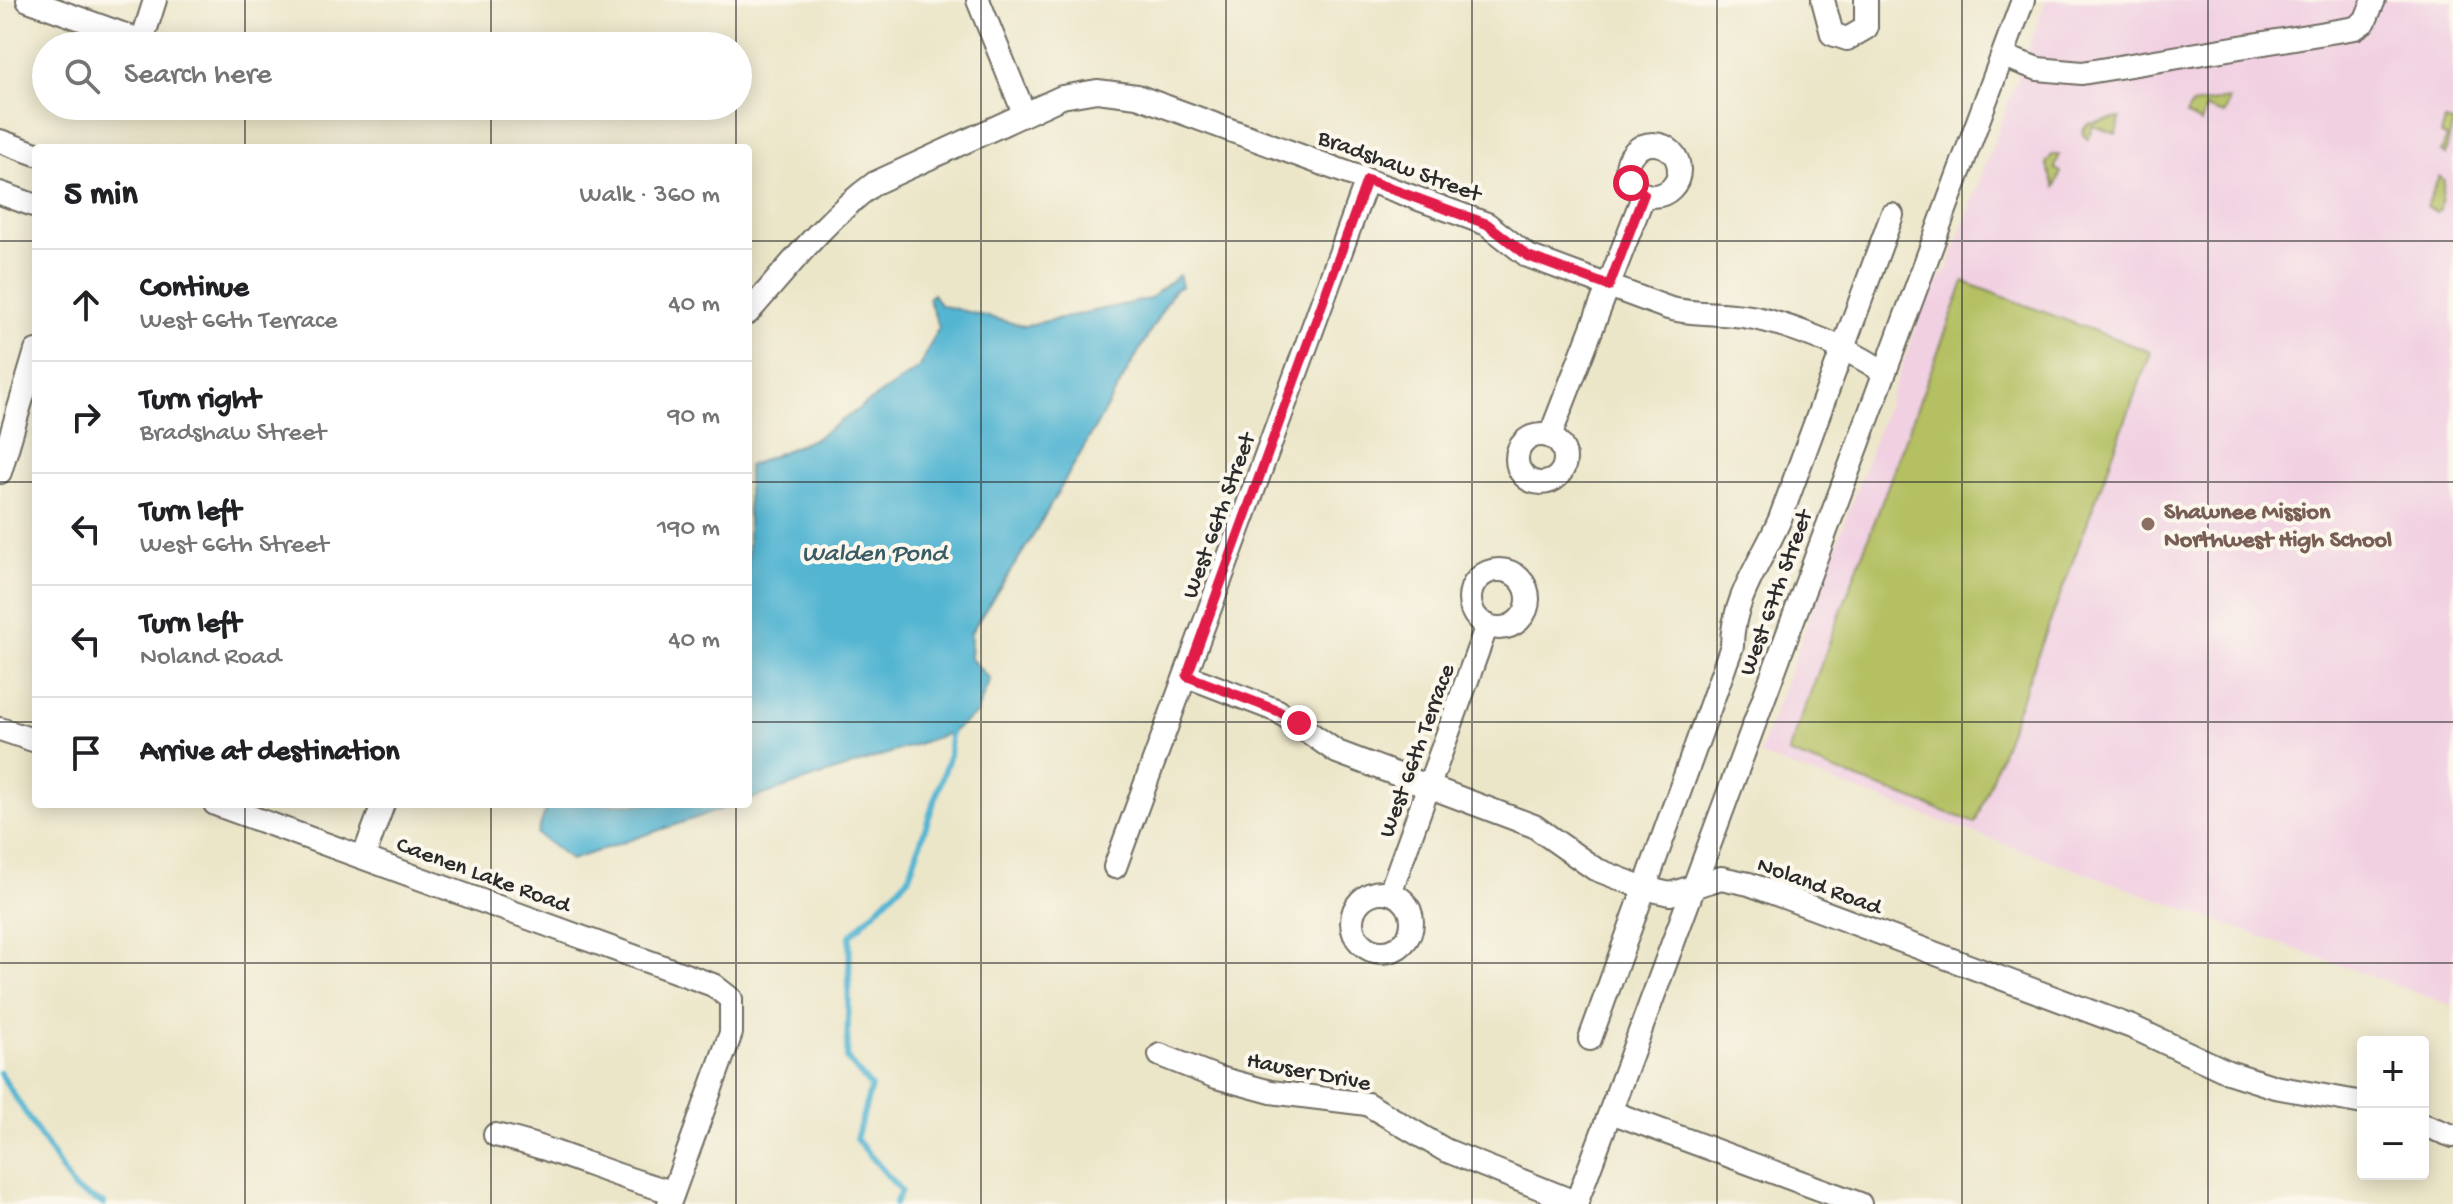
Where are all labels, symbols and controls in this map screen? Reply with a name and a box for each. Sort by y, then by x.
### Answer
search box [32,32,752,120]
icon: search [60,54,104,98]
text: Search here [124,59,272,94]
street label: Bradshaw Street [1312,124,1486,211]
route start [1613,165,1649,201]
text: 5 min [64,176,138,216]
text: Walk · 360 m [580,181,720,212]
text: Continue [140,272,249,307]
icon: ahead [64,283,108,327]
text: 40 m [668,290,720,321]
text: West 66th Terrace [140,307,337,338]
text: Turn right [140,384,260,419]
icon: right [64,395,108,439]
text: 90 m [668,402,720,433]
text: Bradshaw Street [140,419,326,450]
street label: West 66th Street [1177,428,1264,603]
text: Turn left [140,496,241,531]
place label: Shawnee Mission Northwest High School [2164,499,2392,556]
street label: West 67th Street [1734,504,1821,680]
icon: left [64,507,108,551]
text: 190 m [657,514,720,545]
marker: Shawnee Mission Northwest High School [2139,515,2157,533]
text: West 66th Street [140,531,328,562]
water label: Walden Pond [802,540,949,571]
text: Turn left [140,608,241,643]
icon: left [64,619,108,663]
text: 40 m [668,626,720,657]
text: Noland Road [140,643,281,674]
street label: West 66th Terrace [1373,660,1463,842]
route end [1281,705,1317,741]
icon: arrive [64,731,108,775]
text: Arrive at destination [140,736,400,771]
street label: Caenen Lake Road [392,831,576,922]
street label: Noland Road [1753,851,1887,924]
map controls [2357,1036,2429,1180]
button: + [2357,1036,2429,1108]
street label: Hauser Drive [1244,1047,1374,1100]
button: − [2357,1108,2429,1180]

